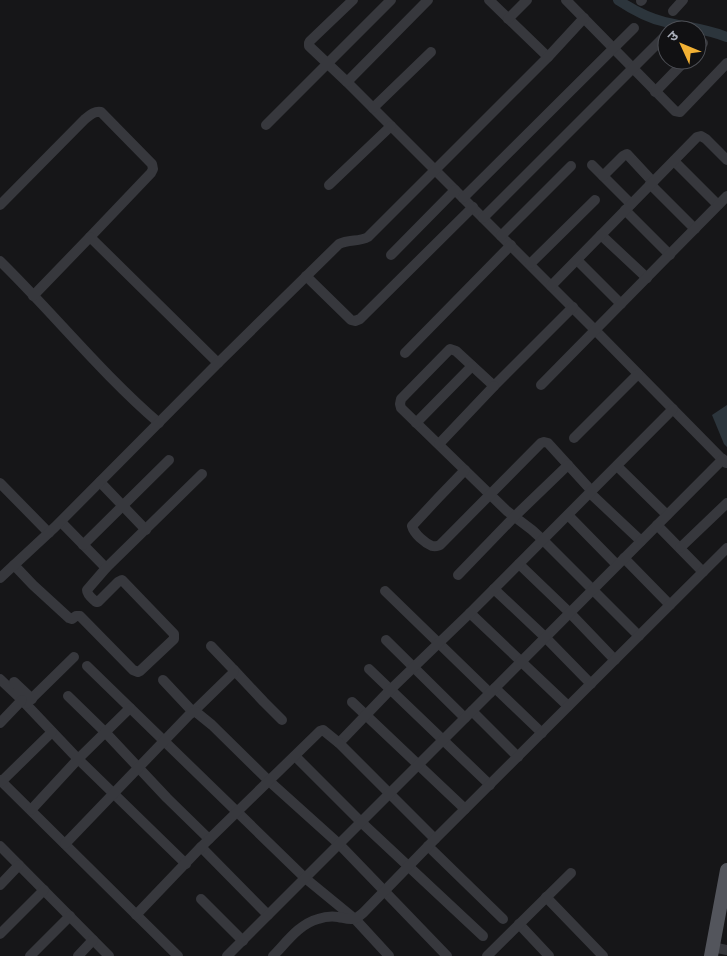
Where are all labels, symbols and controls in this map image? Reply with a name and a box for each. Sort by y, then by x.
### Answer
north arrow [657,20,707,70]
text: उ [664,27,682,44]

